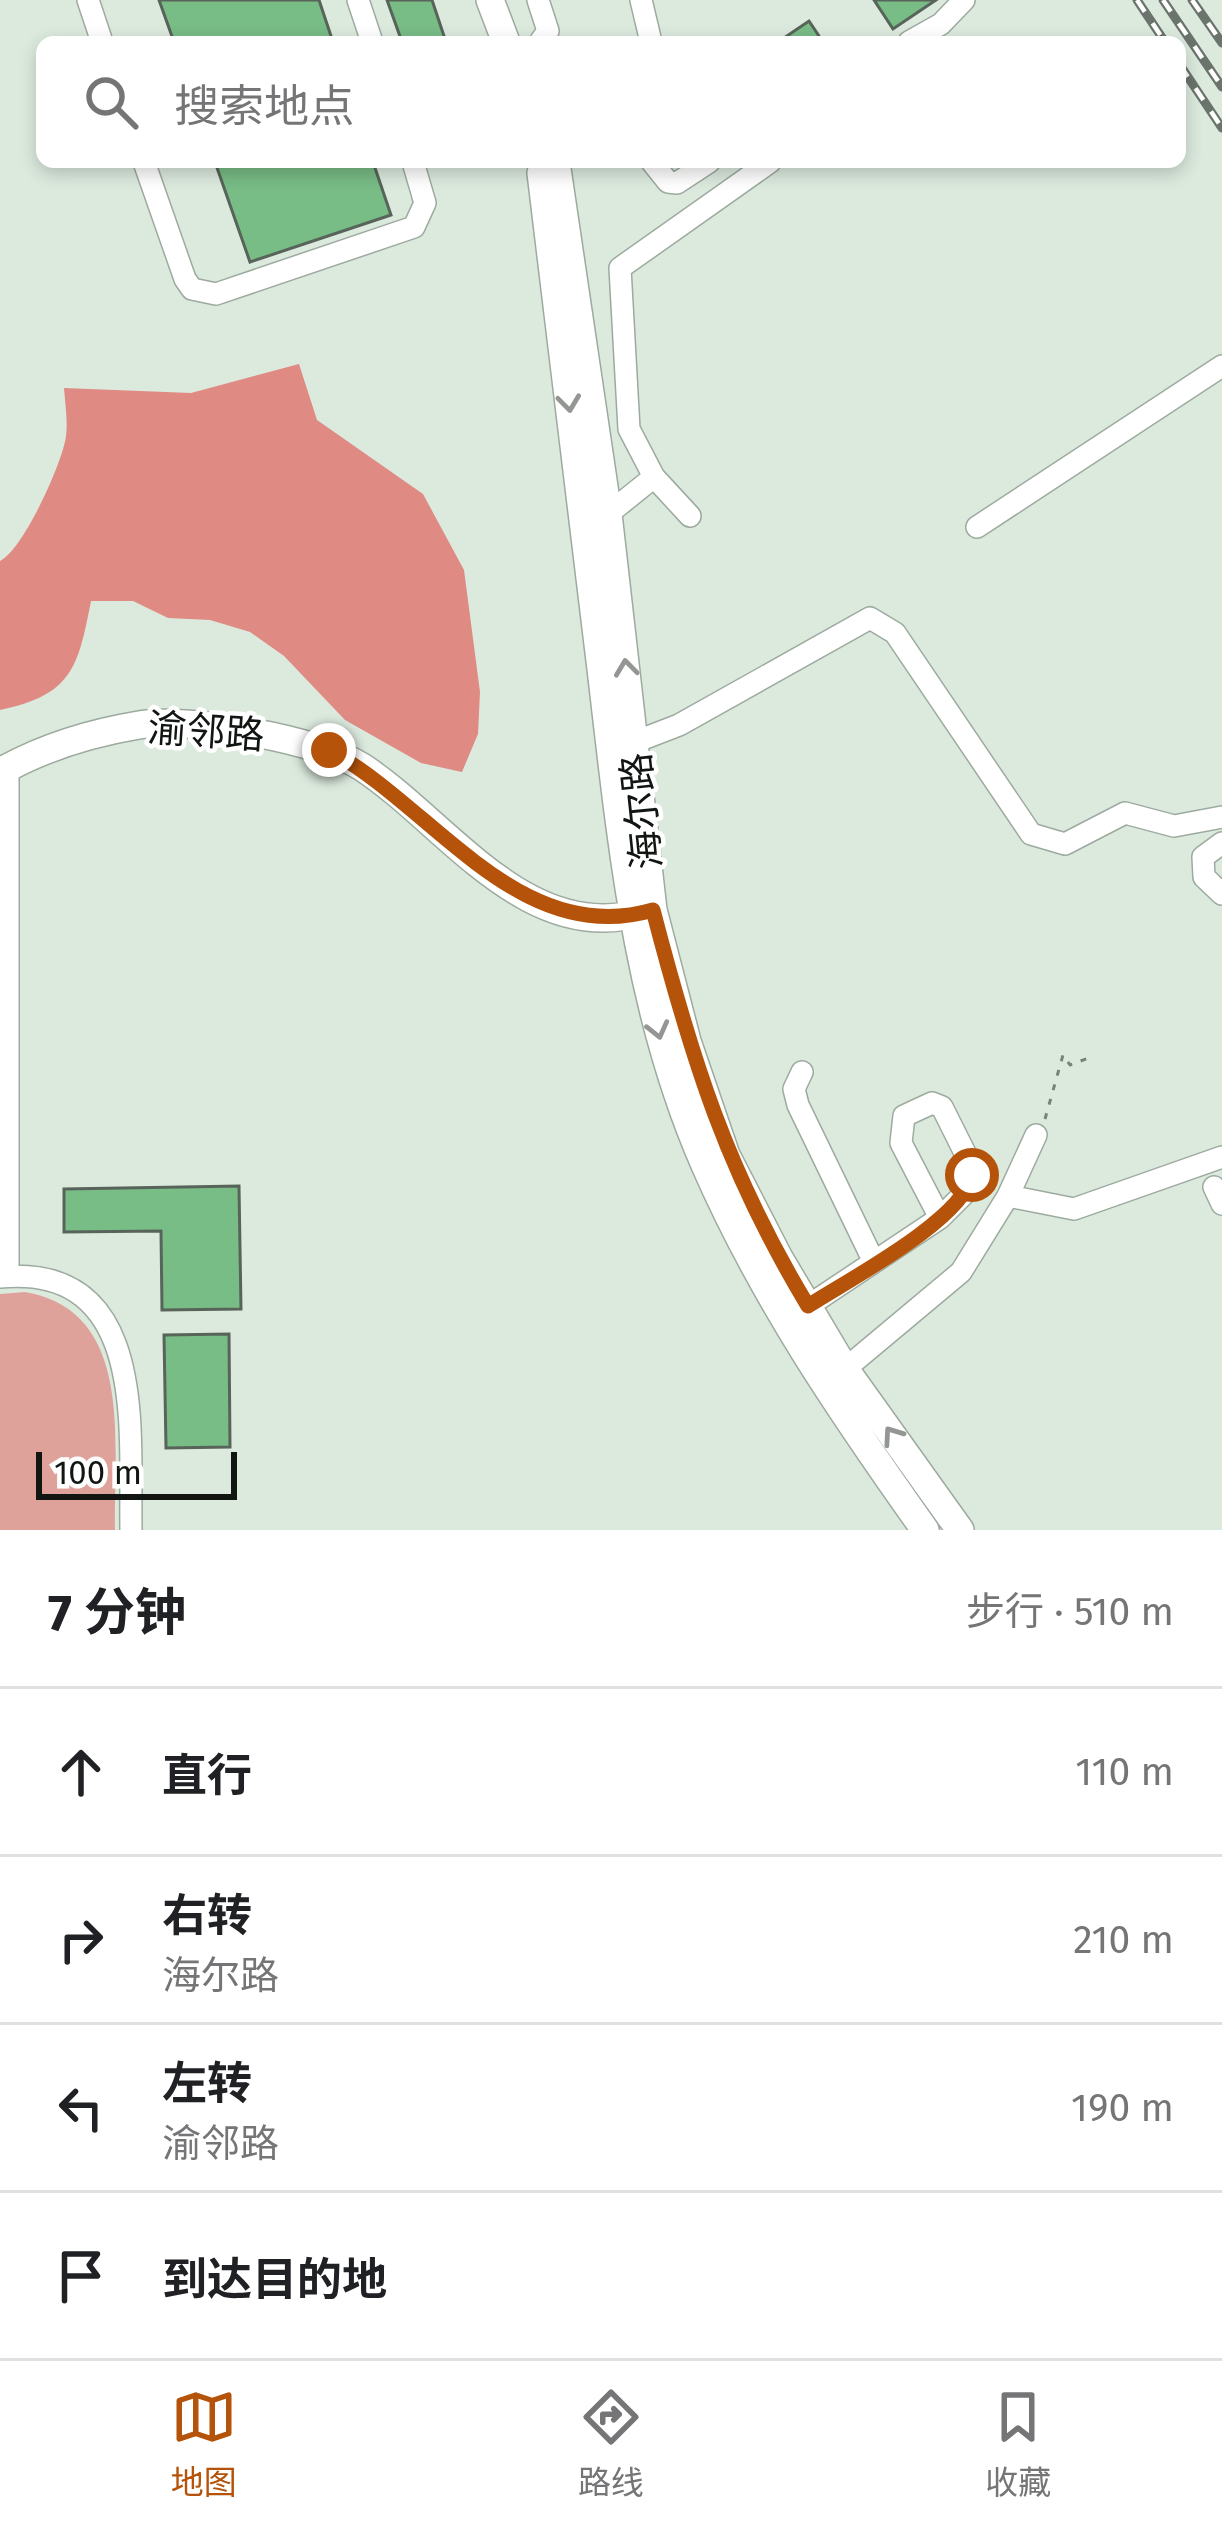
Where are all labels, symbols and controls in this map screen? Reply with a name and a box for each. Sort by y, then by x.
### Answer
search box [36,36,1186,168]
icon: search [78,69,144,135]
text: 搜索地点 [174,80,354,134]
one-way arrow [555,393,581,413]
one-way arrow [614,658,640,678]
street label: 渝邻路 [146,705,266,759]
route end [302,723,356,777]
street label: 海尔路 [613,750,671,872]
one-way arrow [644,1019,669,1040]
route start [945,1148,999,1202]
one-way arrow [884,1426,906,1448]
scale bar [36,1446,237,1499]
text: 100 m [54,1453,142,1493]
text: 7 分钟 [48,1582,186,1644]
text: 步行 · 510 m [966,1589,1174,1635]
icon: ahead [48,1739,114,1805]
text: 直行 [162,1749,252,1803]
text: 110 m [1075,1749,1174,1795]
text: 右转 [162,1889,252,1943]
icon: right [48,1907,114,1973]
text: 210 m [1073,1917,1174,1963]
text: 海尔路 [162,1953,279,1999]
text: 左转 [162,2057,252,2111]
icon: left [48,2075,114,2141]
text: 190 m [1071,2085,1174,2131]
text: 渝邻路 [162,2121,279,2167]
icon: arrive [48,2243,114,2309]
text: 到达目的地 [162,2253,387,2307]
tab: 地图 [171,2384,237,2504]
tab: 路线 [578,2384,644,2504]
tab: 收藏 [985,2384,1051,2504]

